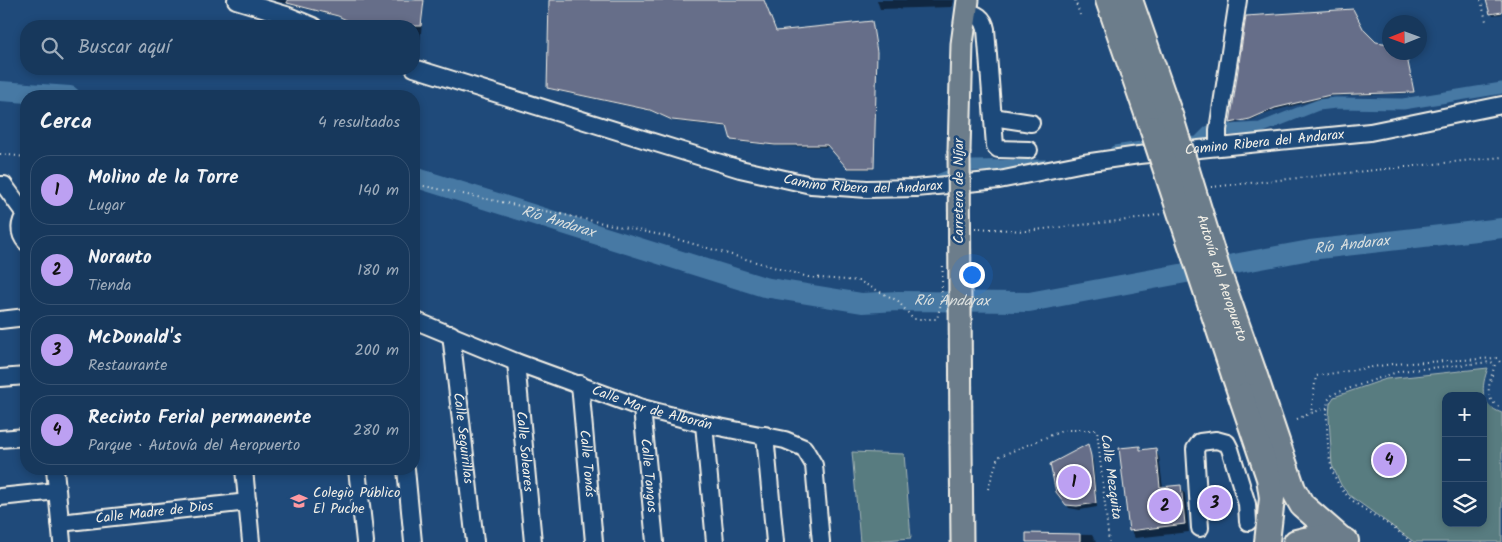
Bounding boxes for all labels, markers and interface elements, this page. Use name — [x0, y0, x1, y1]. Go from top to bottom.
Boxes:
north arrow — [1382, 15, 1427, 60]
search box — [20, 20, 420, 75]
text: Buscar aquí — [78, 33, 170, 63]
icon: search — [38, 34, 66, 62]
text: Cerca — [40, 106, 92, 139]
text: 4 resultados — [318, 110, 400, 135]
street label: Camino Ribera del Andarax — [1184, 124, 1346, 161]
street label: Carretera de Níjar — [948, 137, 970, 244]
text: Molino de la Torre — [88, 163, 238, 193]
street label: Camino Ribera del Andarax — [781, 168, 945, 200]
text: 1 — [55, 178, 59, 203]
text: 140 m — [358, 178, 399, 203]
text: Lugar — [88, 193, 125, 218]
water label: Río Andarax — [519, 200, 600, 246]
street label: Autovía del Aeropuerto — [1190, 212, 1253, 345]
water label: Río Andarax — [1313, 229, 1393, 261]
text: Norauto — [88, 243, 152, 273]
text: 2 — [52, 258, 62, 283]
text: 180 m — [357, 258, 399, 283]
your location — [959, 262, 985, 288]
text: Tienda — [88, 273, 132, 298]
water label: Río Andarax — [914, 289, 992, 314]
text: McDonald's — [88, 323, 182, 353]
text: 3 — [53, 338, 61, 363]
text: 200 m — [355, 338, 399, 363]
text: Restaurante — [88, 353, 167, 378]
street label: Calle Mar de Alborán — [589, 380, 714, 436]
street label: Calle Seguirillas — [447, 392, 479, 485]
map controls — [1442, 392, 1487, 527]
button: + — [1442, 392, 1487, 437]
text: Recinto Ferial permanente — [88, 403, 311, 433]
street label: Calle Soleares — [510, 410, 539, 493]
text: 4 — [53, 418, 61, 443]
text: 280 m — [353, 418, 399, 443]
street label: Calle Tonás — [573, 429, 601, 498]
text: Parque · Autovía del Aeropuerto — [88, 433, 300, 458]
street label: Calle Mezquita — [1094, 433, 1128, 521]
button: − — [1442, 437, 1487, 482]
street label: Calle Tangos — [634, 438, 663, 514]
pin: 4 — [1373, 441, 1405, 479]
pin: 1 — [1058, 463, 1090, 501]
place label: Colegio Público El Puche — [313, 482, 400, 520]
button: layers — [1442, 482, 1487, 527]
pin: 3 — [1199, 484, 1231, 522]
pin: 2 — [1149, 487, 1181, 525]
school or university icon: Colegio Público El Puche — [289, 491, 309, 511]
street label: Calle Madre de Dios — [94, 495, 215, 530]

